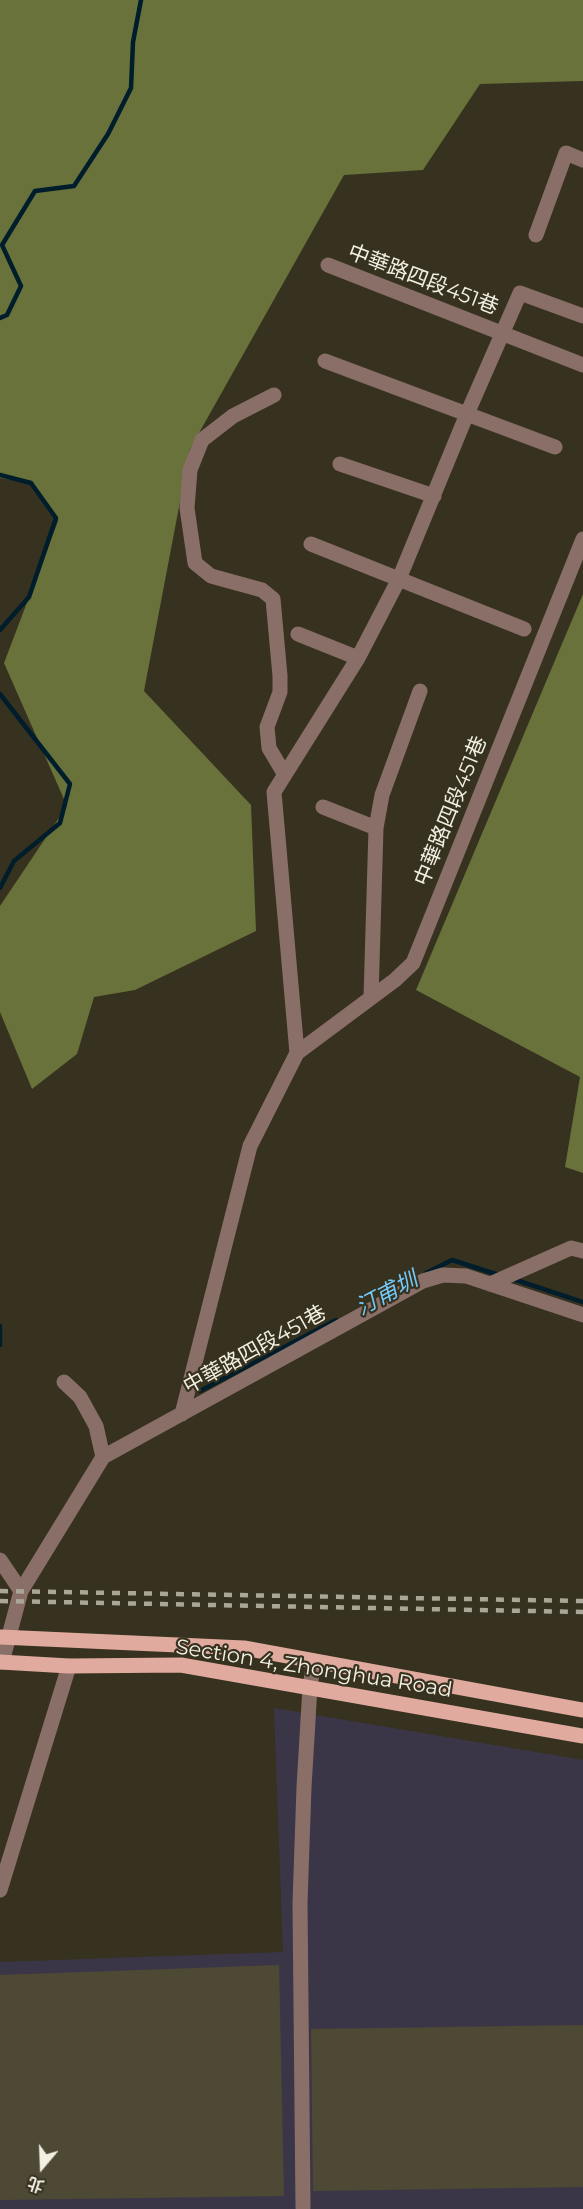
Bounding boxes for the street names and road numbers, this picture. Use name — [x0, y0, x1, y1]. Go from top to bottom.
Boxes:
street label: 中華路四段451巷 — [344, 240, 502, 320]
street label: 中華路四段451巷 — [409, 732, 493, 890]
street label: 中華路四段451巷 — [179, 1300, 331, 1400]
street label: Section 4, Zhonghua Road — [174, 1635, 454, 1703]

